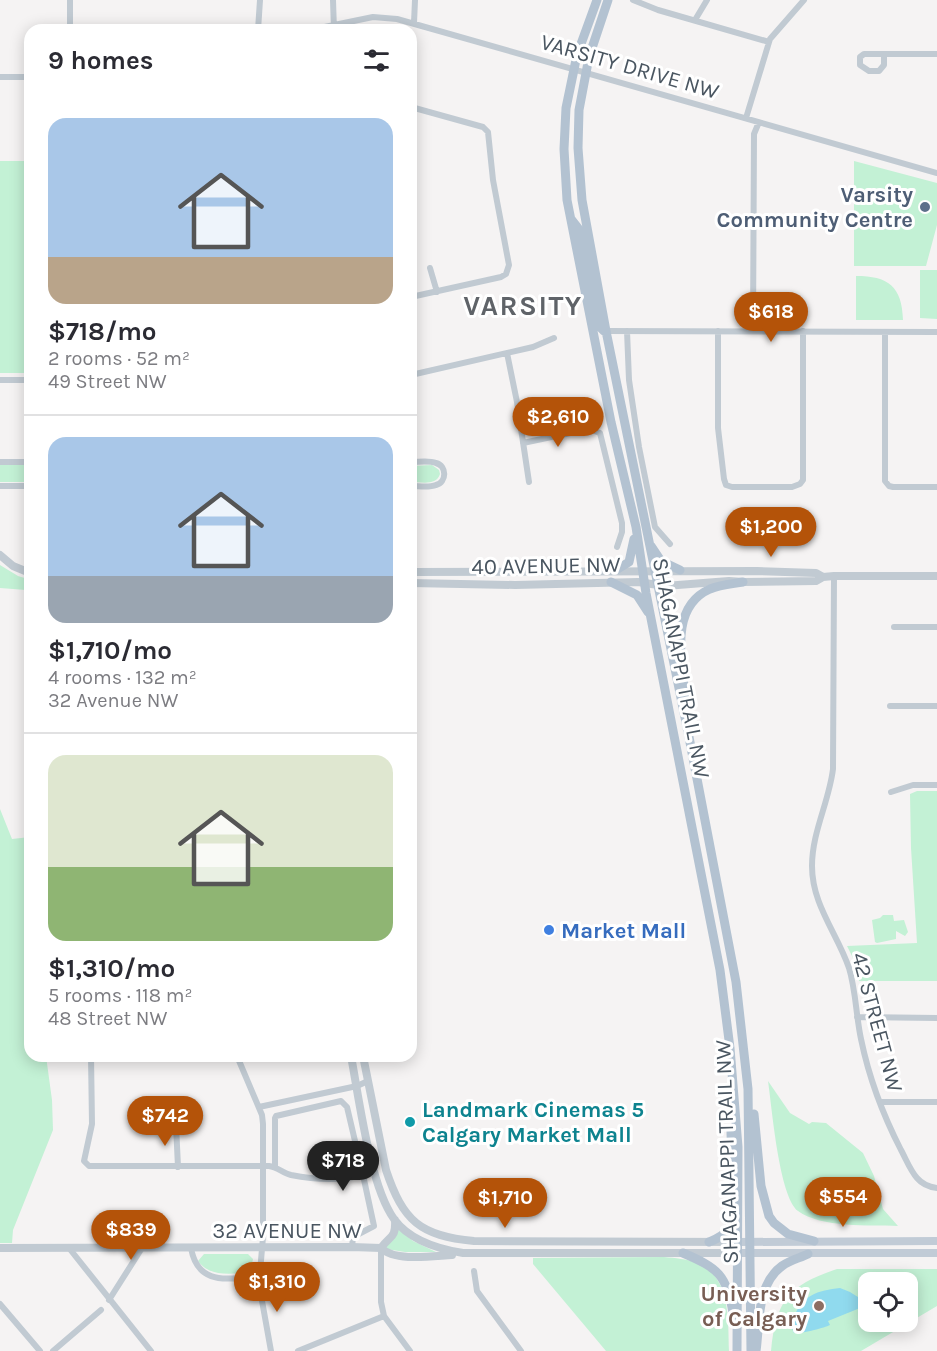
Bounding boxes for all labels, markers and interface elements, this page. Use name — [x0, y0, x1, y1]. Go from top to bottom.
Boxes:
street label: VARSITY DRIVE NW — [538, 29, 722, 105]
icon: filters — [360, 44, 393, 77]
text: 9 homes — [48, 45, 154, 76]
icon: home — [167, 157, 275, 265]
place label: Varsity Community Centre — [717, 182, 913, 233]
marker: Varsity Community Centre — [918, 200, 932, 214]
district label: VARSITY — [463, 289, 583, 322]
pin: $618 — [735, 292, 807, 343]
text: $618 — [748, 300, 794, 323]
text: $718/mo — [48, 316, 157, 347]
text: 2 rooms · 52 m² — [48, 347, 190, 370]
text: 49 Street NW — [48, 370, 167, 393]
pin: $2,610 — [509, 397, 607, 448]
text: $2,610 — [527, 405, 589, 428]
icon: home — [167, 476, 275, 584]
pin: $1,200 — [722, 507, 820, 558]
text: $1,200 — [739, 515, 803, 538]
street label: 40 AVENUE NW — [471, 552, 621, 580]
street label: SHAGANAPPI TRAIL NW — [647, 556, 715, 781]
text: $1,710/mo — [48, 635, 172, 666]
text: 4 rooms · 132 m² — [48, 666, 197, 689]
text: 32 Avenue NW — [48, 689, 178, 712]
icon: home — [167, 794, 275, 902]
place label: Market Mall — [561, 918, 686, 944]
marker: Market Mall — [542, 923, 556, 937]
street label: 42 STREET NW — [846, 949, 908, 1095]
text: $1,310/mo — [48, 953, 175, 984]
text: 5 rooms · 118 m² — [48, 984, 192, 1007]
text: 48 Street NW — [48, 1007, 167, 1030]
street label: SHAGANAPPI TRAIL NW — [710, 1039, 744, 1265]
pin: $742 — [129, 1096, 201, 1147]
place label: Landmark Cinemas 5 Calgary Market Mall — [422, 1097, 644, 1148]
text: $742 — [141, 1104, 189, 1127]
marker: Landmark Cinemas 5 Calgary Market Mall — [403, 1115, 417, 1129]
pin: $718 — [307, 1141, 379, 1192]
text: $718 — [321, 1149, 365, 1172]
pin: $554 — [807, 1177, 879, 1228]
pin: $1,710 — [456, 1178, 554, 1229]
text: $554 — [819, 1185, 867, 1208]
text: $1,710 — [477, 1186, 533, 1209]
pin: $839 — [95, 1210, 167, 1261]
text: $839 — [105, 1218, 157, 1241]
street label: 32 AVENUE NW — [212, 1218, 362, 1244]
pin: $1,310 — [228, 1262, 326, 1313]
text: $1,310 — [248, 1270, 306, 1293]
map controls — [858, 1272, 918, 1332]
button: locate — [858, 1272, 918, 1332]
place label: University of Calgary — [701, 1281, 807, 1332]
marker: University of Calgary — [812, 1299, 826, 1313]

